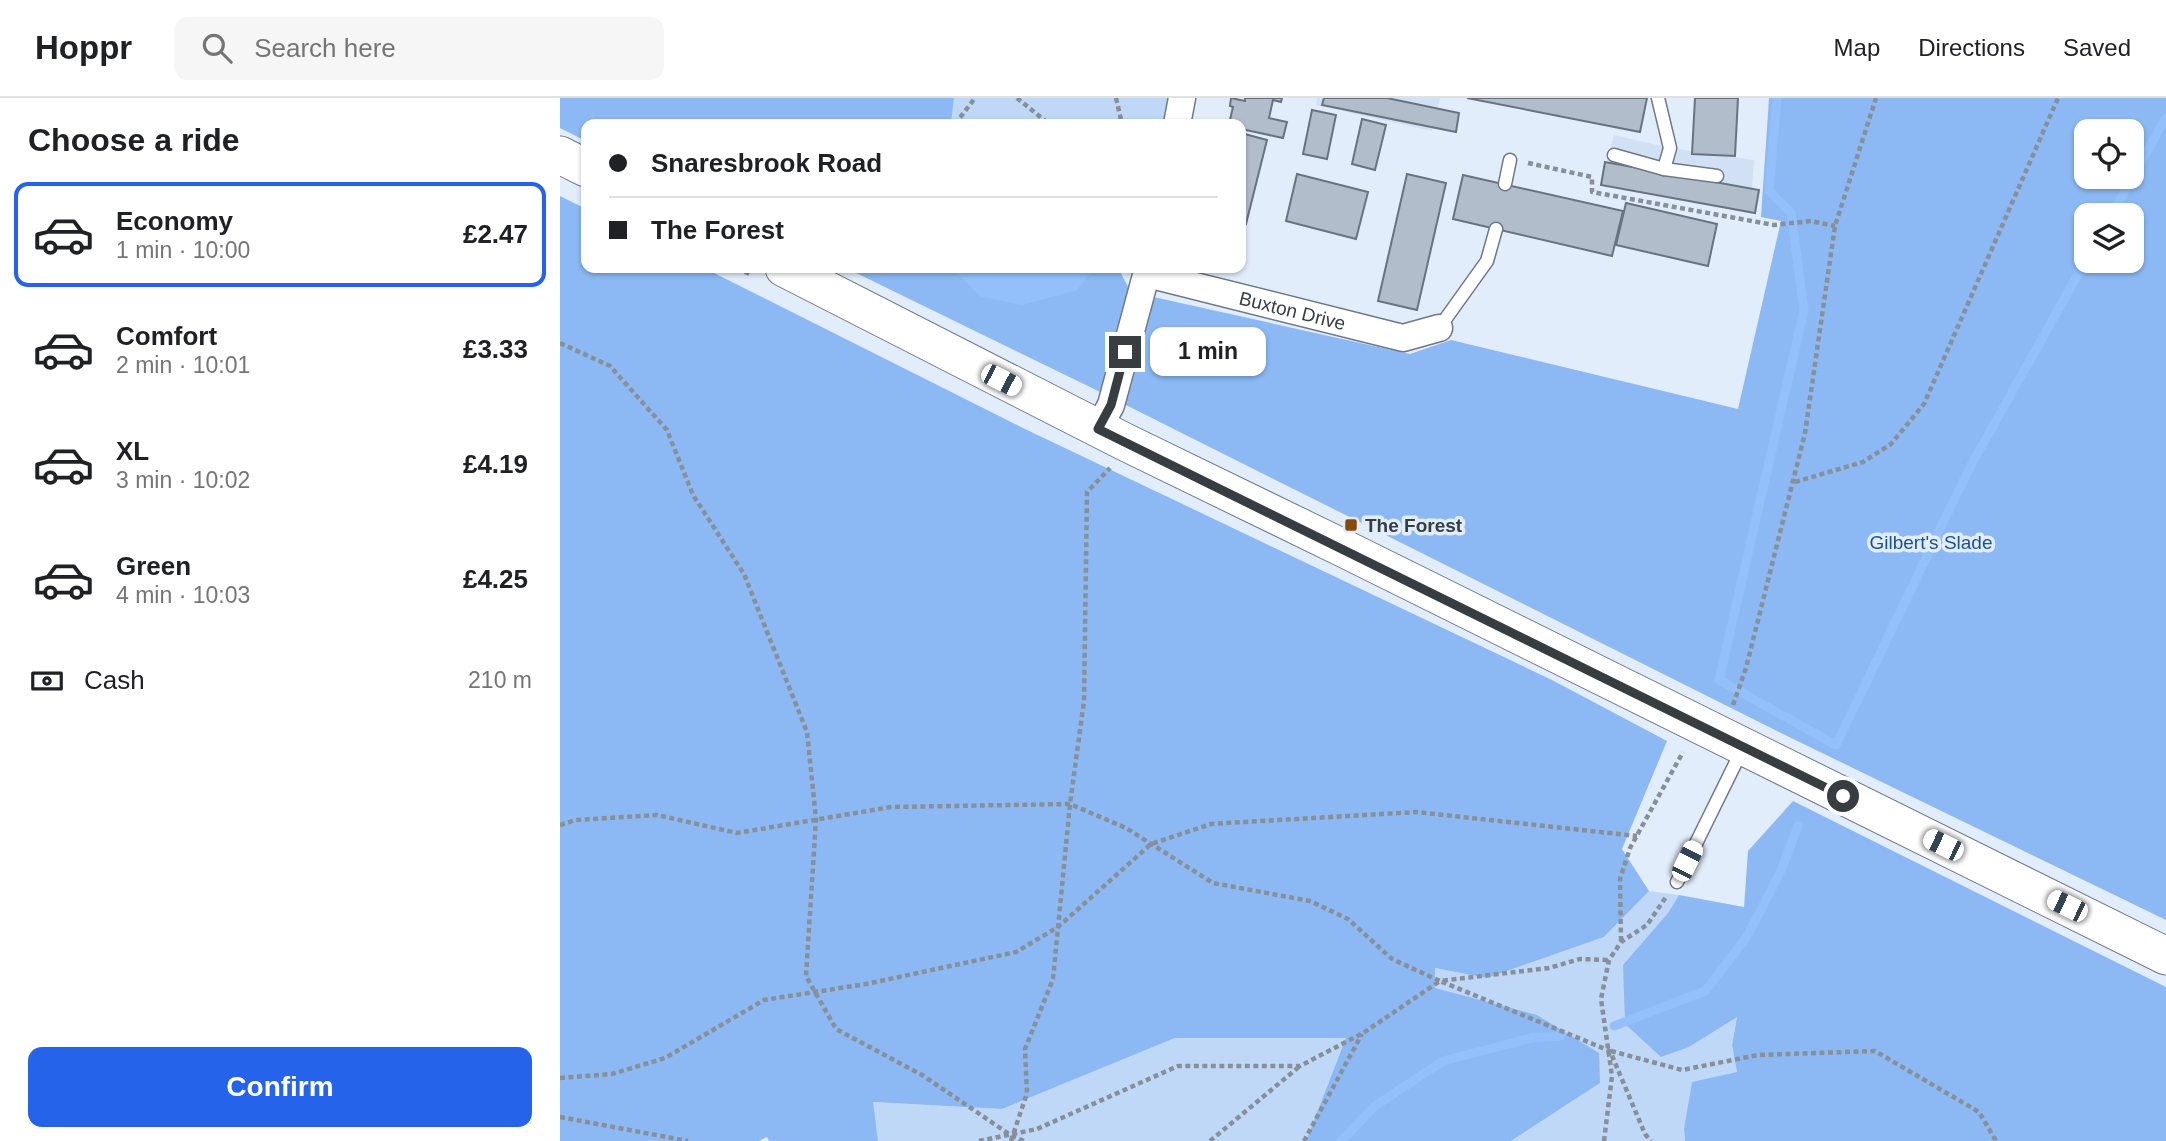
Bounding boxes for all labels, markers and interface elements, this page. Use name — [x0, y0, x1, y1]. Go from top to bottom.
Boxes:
search box — [174, 17, 664, 80]
text: Hoppr — [35, 29, 132, 66]
icon: search — [198, 29, 236, 67]
text: Search here — [254, 33, 396, 63]
text: Map — [1834, 34, 1880, 61]
text: Directions — [1918, 34, 2025, 61]
text: Saved — [2063, 34, 2131, 61]
map controls — [2074, 119, 2144, 273]
button: locate — [2074, 119, 2144, 189]
text: Choose a ride — [28, 122, 240, 158]
text: Snaresbrook Road — [651, 148, 882, 178]
icon: car — [32, 203, 95, 266]
button: layers — [2074, 203, 2144, 273]
text: Economy — [116, 206, 233, 236]
text: The Forest — [651, 215, 784, 245]
text: £2.47 — [463, 219, 528, 249]
text: 1 min · 10:00 — [116, 237, 250, 263]
street label: Buxton Drive — [1237, 287, 1348, 334]
icon: car — [32, 318, 95, 381]
text: Comfort — [116, 321, 217, 351]
callout: 1 min — [1150, 328, 1265, 376]
text: £3.33 — [463, 334, 528, 364]
route end — [1109, 336, 1141, 368]
text: 1 min — [1178, 338, 1238, 364]
text: 2 min · 10:01 — [116, 352, 250, 378]
car — [978, 361, 1025, 399]
icon: car — [32, 433, 95, 496]
text: XL — [116, 436, 149, 466]
text: £4.19 — [463, 449, 528, 479]
text: 3 min · 10:02 — [116, 467, 250, 493]
place label: The Forest — [1365, 515, 1463, 536]
marker: The Forest — [1343, 517, 1359, 533]
park label: Gilbert's Slade — [1870, 532, 1992, 553]
icon: car — [32, 548, 95, 611]
text: Green — [116, 551, 191, 581]
text: £4.25 — [463, 564, 528, 594]
text: 4 min · 10:03 — [116, 582, 250, 608]
icon: cash — [28, 662, 66, 700]
text: Cash — [84, 665, 145, 695]
text: 210 m — [468, 667, 532, 693]
route start — [1827, 780, 1859, 812]
car — [1920, 826, 1967, 864]
car — [1669, 838, 1706, 884]
car — [2044, 887, 2091, 925]
button: Confirm — [28, 1047, 532, 1127]

